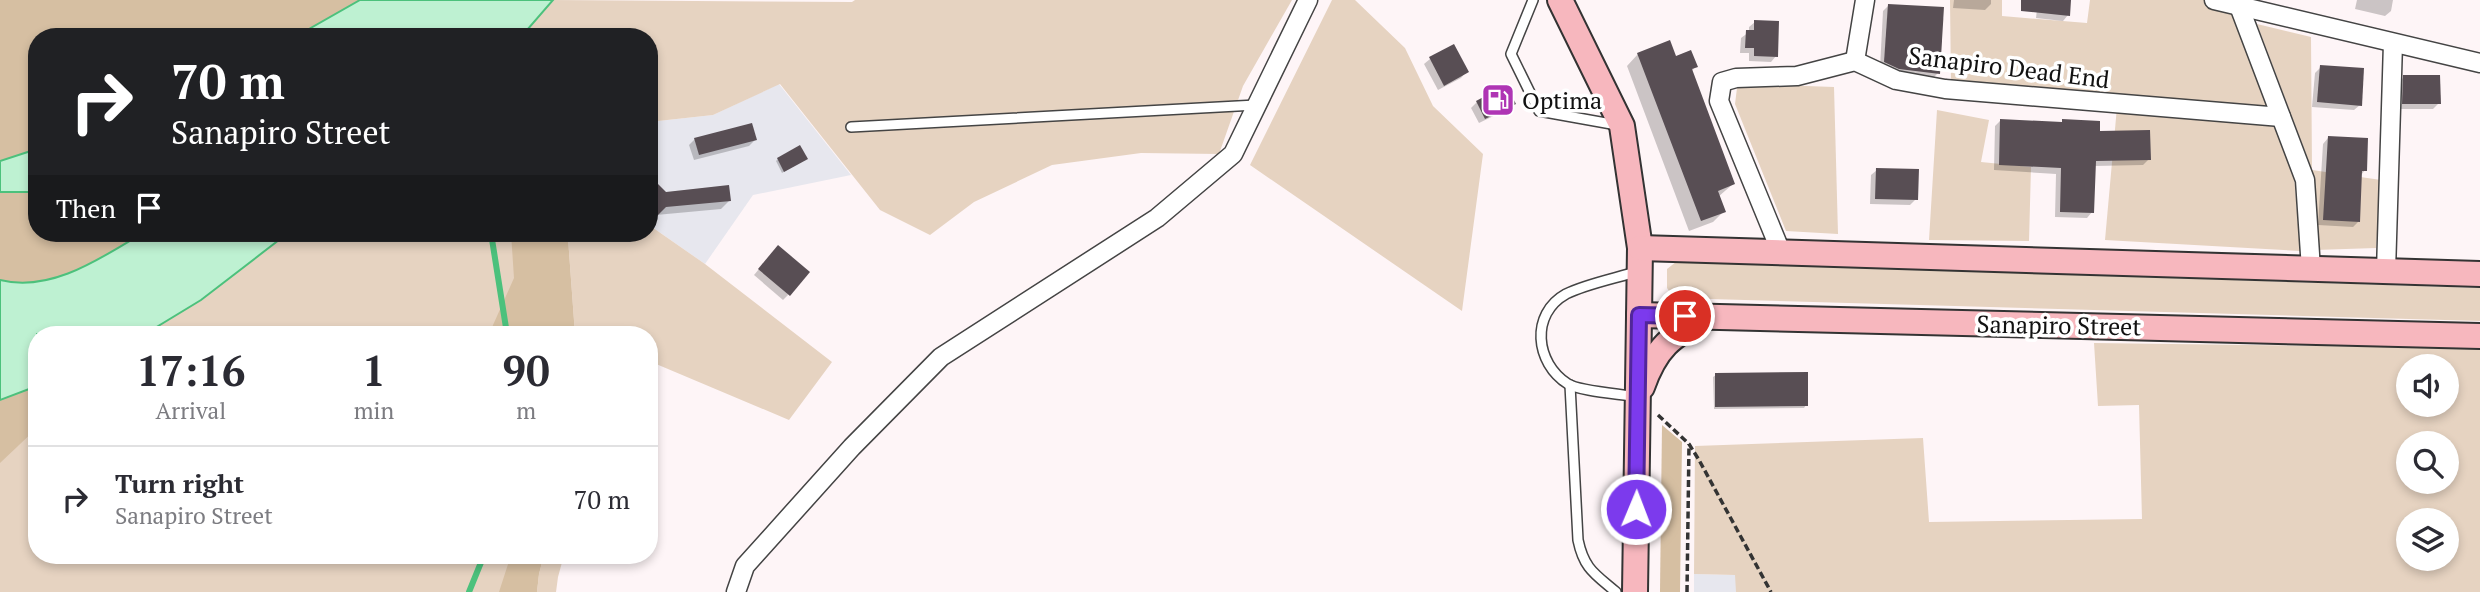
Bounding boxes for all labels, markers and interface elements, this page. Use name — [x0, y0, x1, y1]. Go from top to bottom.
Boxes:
street label: Sanapiro Dead End — [1907, 39, 2111, 95]
text: 70 m — [171, 48, 285, 113]
icon: right — [56, 56, 147, 147]
fuel station icon: Optima — [1479, 81, 1517, 119]
place label: Optima — [1522, 84, 1602, 116]
text: Sanapiro Street — [171, 111, 390, 153]
icon: arrive — [130, 189, 168, 227]
text: Then — [56, 191, 116, 225]
pin — [1655, 286, 1715, 346]
icon: arrive — [1666, 297, 1704, 335]
street label: Sanapiro Street — [1976, 308, 2142, 342]
text: 17:16 — [136, 342, 246, 398]
text: 1 — [362, 342, 386, 398]
text: 90 — [502, 342, 550, 398]
map controls — [2396, 354, 2459, 571]
button: sound — [2396, 354, 2459, 417]
text: Arrival — [156, 395, 226, 426]
text: min — [354, 395, 394, 426]
text: m — [516, 395, 536, 426]
button: search — [2396, 431, 2459, 494]
text: Turn right — [115, 466, 244, 500]
position arrow — [1599, 472, 1673, 546]
icon: right — [56, 480, 94, 518]
text: 70 m — [574, 482, 630, 516]
text: Sanapiro Street — [115, 500, 273, 531]
button: layers — [2396, 508, 2459, 571]

